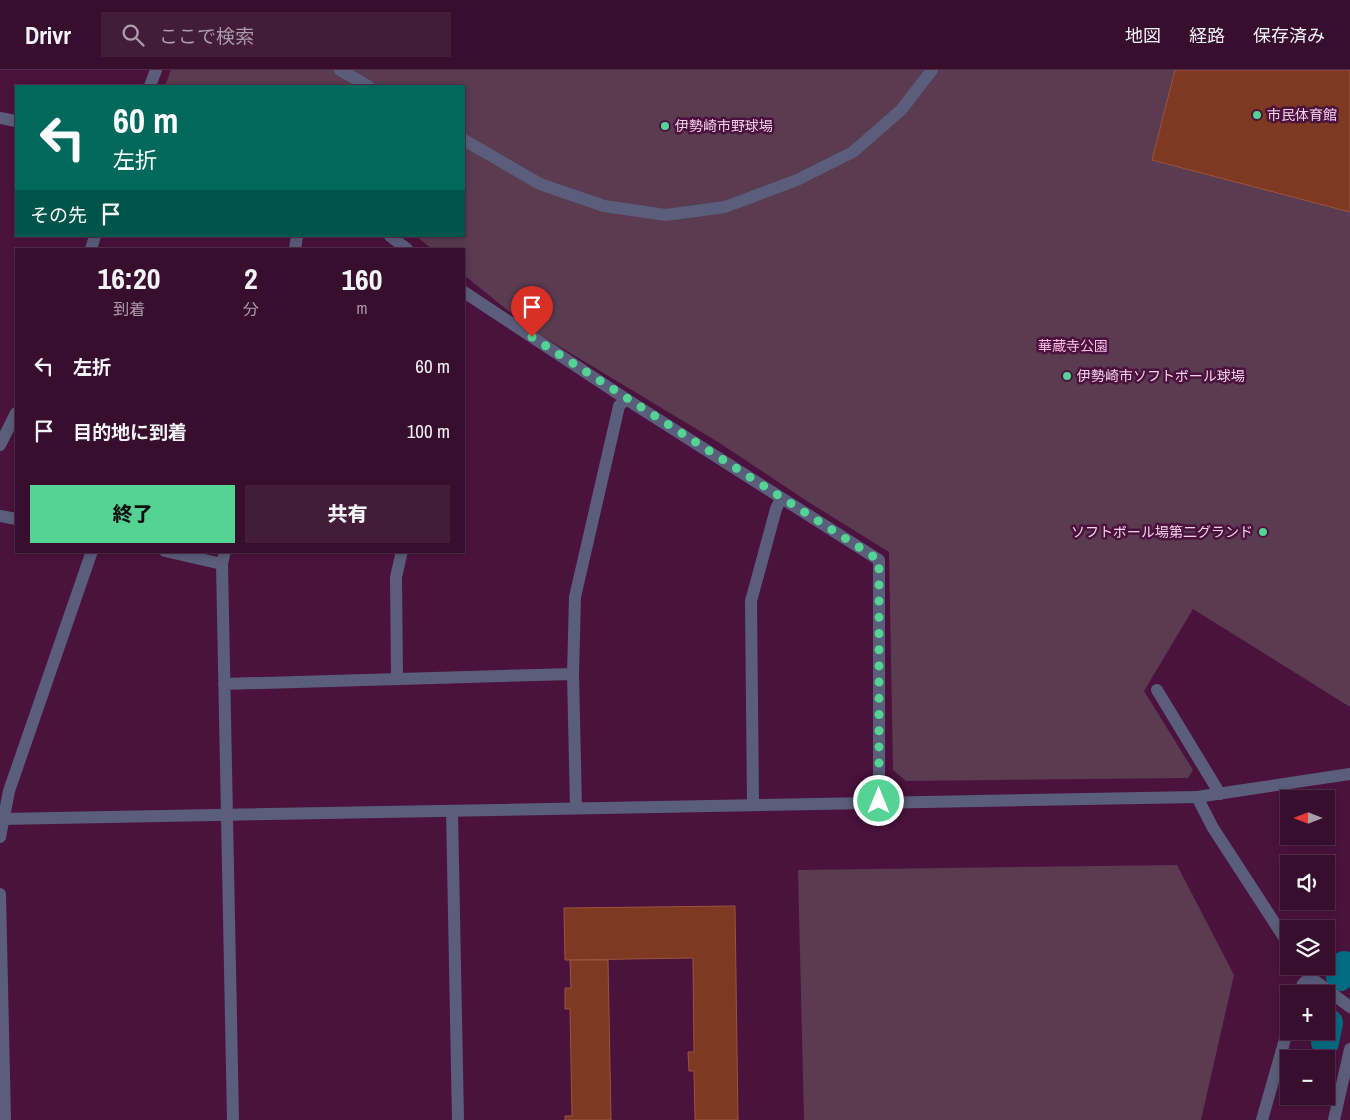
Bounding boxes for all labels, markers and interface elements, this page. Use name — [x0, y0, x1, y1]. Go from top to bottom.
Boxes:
search box — [101, 12, 451, 57]
text: Drivr — [25, 19, 71, 51]
icon: search — [119, 21, 147, 49]
text: ここで検索 — [159, 23, 254, 49]
text: 地図 — [1125, 23, 1161, 48]
text: 経路 — [1189, 23, 1225, 48]
text: 保存済み — [1253, 23, 1325, 48]
text: 60 m — [113, 97, 178, 144]
icon: left — [30, 105, 95, 170]
place label: 市民体育館 — [1267, 106, 1337, 124]
marker: 市民体育館 — [1251, 109, 1263, 121]
place label: 伊勢崎市野球場 — [675, 117, 773, 135]
marker: 伊勢崎市野球場 — [659, 120, 671, 132]
text: 左折 — [113, 145, 157, 175]
icon: arrive — [97, 200, 125, 228]
text: その先 — [30, 202, 87, 228]
text: 16:20 — [98, 258, 160, 298]
text: 2 — [244, 258, 258, 298]
text: 160 — [341, 259, 382, 299]
pin — [511, 286, 553, 337]
icon: arrive — [518, 293, 546, 321]
text: m — [356, 297, 367, 319]
text: 到着 — [113, 298, 145, 320]
text: 分 — [243, 298, 259, 320]
park label: 華蔵寺公園 — [1038, 337, 1108, 355]
icon: left — [30, 352, 58, 380]
text: 60 m — [415, 353, 450, 379]
text: 左折 — [73, 354, 111, 380]
place label: 伊勢崎市ソフトボール球場 — [1077, 367, 1245, 385]
marker: 伊勢崎市ソフトボール球場 — [1061, 370, 1073, 382]
icon: arrive — [30, 417, 58, 445]
text: 100 m — [407, 418, 450, 444]
text: 目的地に到着 — [73, 419, 187, 445]
button: 終了 — [30, 485, 235, 543]
button: 共有 — [245, 485, 450, 543]
place label: ソフトボール場第二グランド — [1071, 523, 1253, 541]
marker: ソフトボール場第二グランド — [1257, 526, 1269, 538]
position arrow — [852, 774, 904, 826]
north arrow — [1280, 790, 1335, 845]
map controls — [1280, 790, 1335, 1105]
button: sound — [1280, 855, 1335, 910]
button: layers — [1280, 920, 1335, 975]
button: + — [1280, 985, 1335, 1040]
button: − — [1280, 1050, 1335, 1105]

